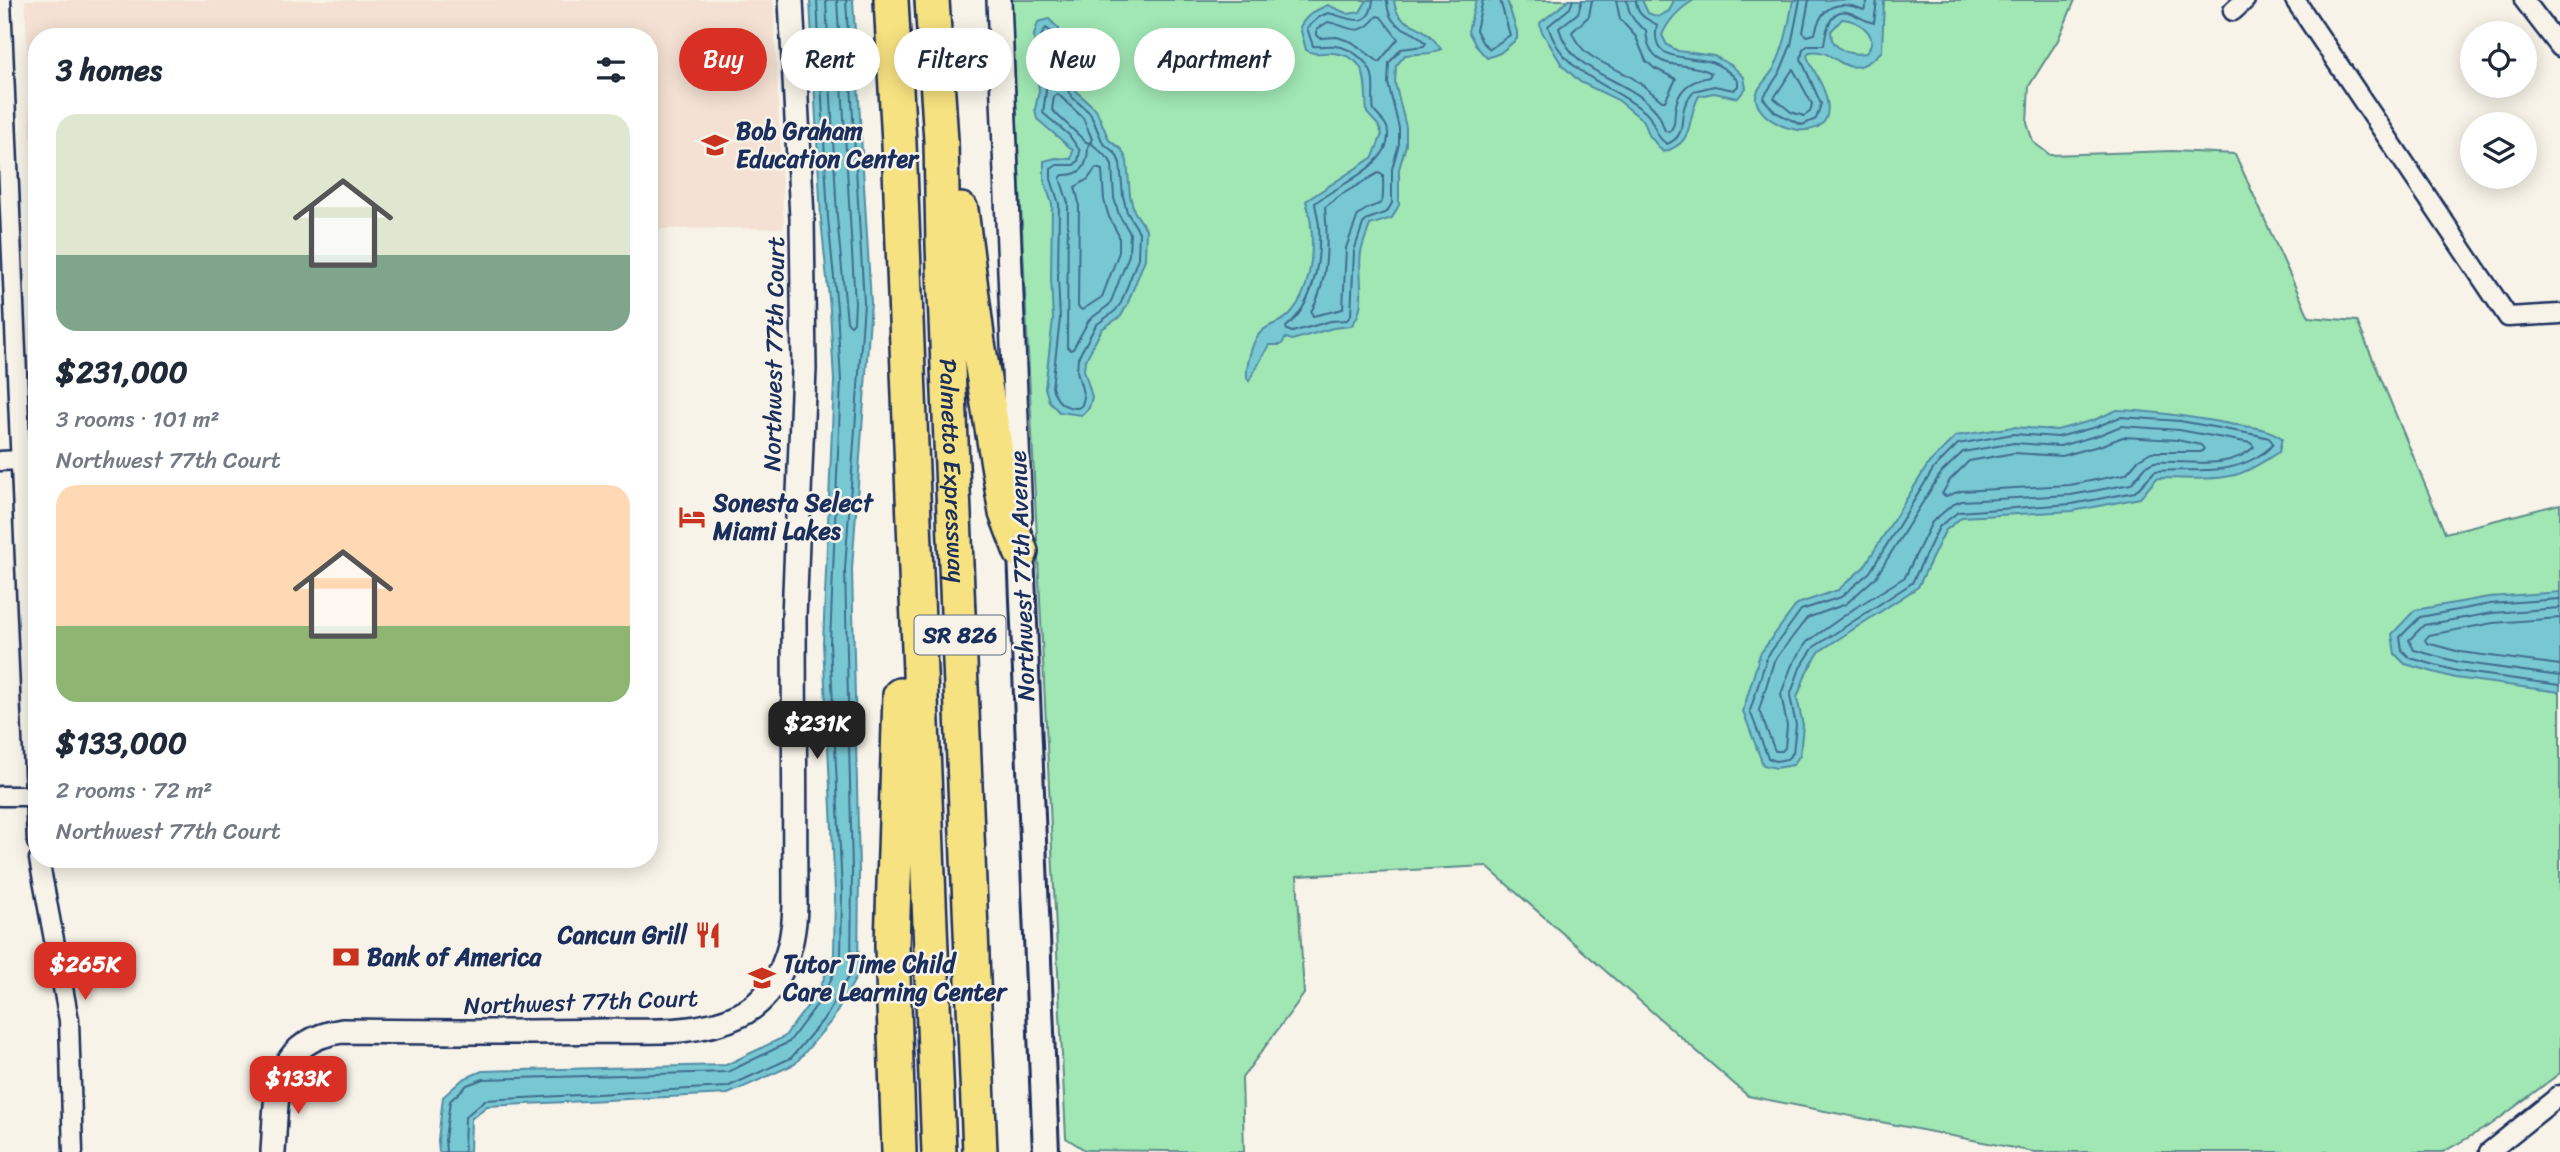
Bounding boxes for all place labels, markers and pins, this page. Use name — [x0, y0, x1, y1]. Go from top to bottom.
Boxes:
place label: Bob Graham Education Center — [736, 110, 920, 180]
school or university icon: Bob Graham Education Center — [700, 130, 730, 160]
place label: Sonesta Select Miami Lakes — [712, 482, 874, 552]
hotel icon: Sonesta Select Miami Lakes — [677, 502, 707, 532]
pin: $231K — [768, 702, 866, 761]
place label: Cancun Grill — [557, 914, 688, 956]
restaurant icon: Cancun Grill — [693, 920, 723, 950]
place label: Bank of America — [367, 936, 542, 978]
pin: $265K — [36, 942, 134, 1002]
bank icon: Bank of America — [331, 942, 361, 972]
place label: Tutor Time Child Care Learning Center — [782, 943, 1008, 1013]
school or university icon: Tutor Time Child Care Learning Center — [747, 963, 777, 993]
pin: $133K — [249, 1056, 347, 1116]

